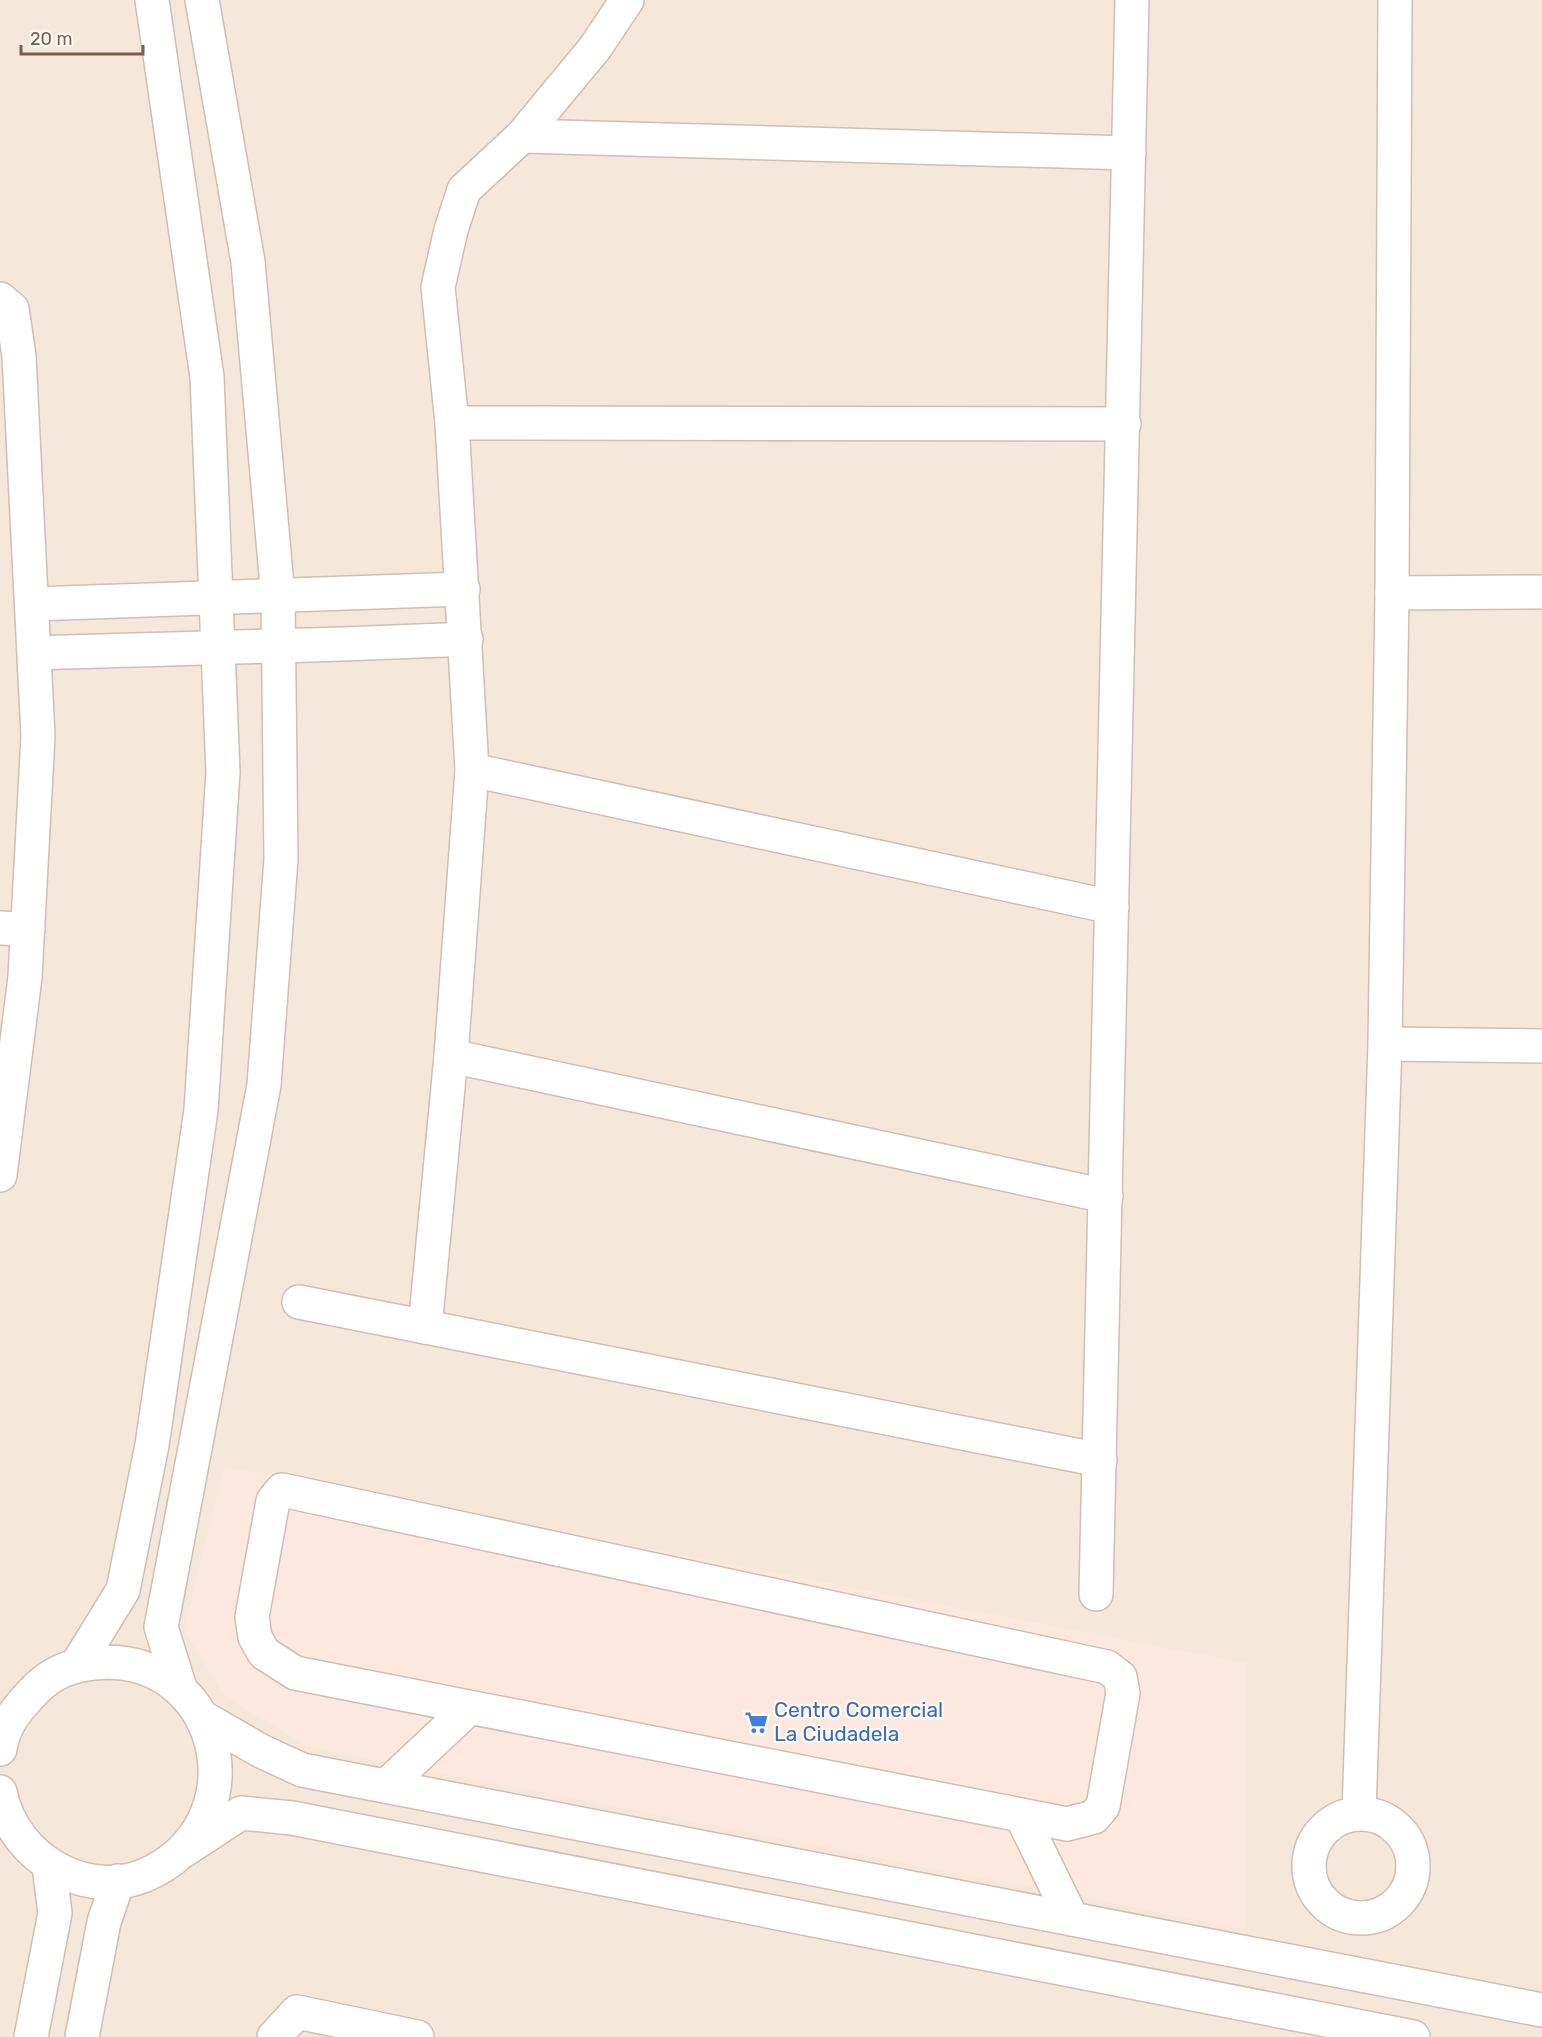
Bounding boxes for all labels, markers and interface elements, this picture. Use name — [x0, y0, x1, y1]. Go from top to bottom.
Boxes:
scale bar — [21, 18, 142, 56]
text: 20 m — [30, 28, 72, 50]
place label: Centro Comercial La Ciudadela — [774, 1697, 943, 1746]
supermarket icon: Centro Comercial La Ciudadela — [743, 1709, 769, 1735]

